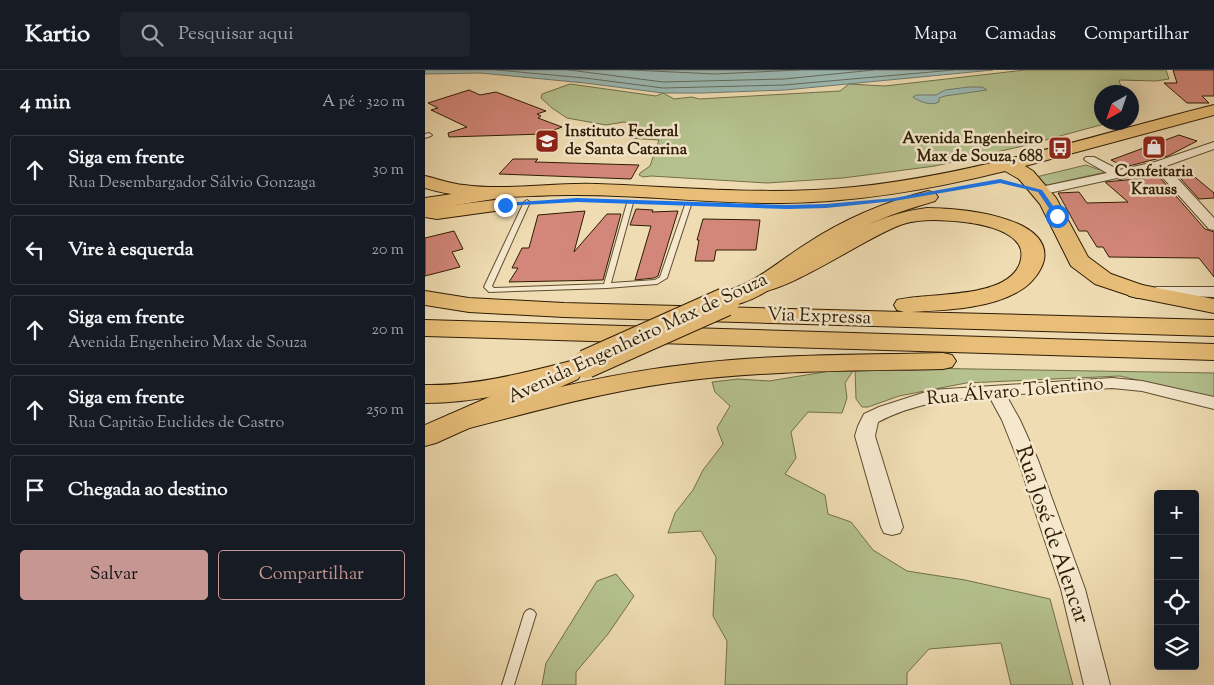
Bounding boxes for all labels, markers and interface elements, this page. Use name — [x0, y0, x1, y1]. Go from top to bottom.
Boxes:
search box — [120, 12, 470, 57]
text: Kartio — [25, 18, 90, 52]
icon: search — [138, 21, 166, 49]
text: Pesquisar aqui — [178, 21, 294, 48]
text: Mapa — [914, 22, 957, 48]
text: Camadas — [985, 22, 1056, 48]
text: Compartilhar — [1084, 22, 1189, 48]
north arrow — [1094, 85, 1139, 130]
text: 4 min — [20, 88, 71, 118]
text: A pé · 320 m — [322, 91, 405, 114]
place label: Instituto Federal de Santa Catarina — [565, 121, 688, 162]
school or university icon: Instituto Federal de Santa Catarina — [534, 128, 560, 154]
place label: Avenida Engenheiro Max de Souza, 688 — [902, 128, 1043, 169]
shop icon: Confeitaria Krauss — [1141, 134, 1167, 160]
bus stop icon: Avenida Engenheiro Max de Souza, 688 — [1047, 135, 1073, 161]
text: Siga em frente — [68, 145, 184, 172]
icon: ahead — [21, 156, 49, 184]
text: 30 m — [373, 159, 404, 182]
place label: Confeitaria Krauss — [1115, 161, 1194, 202]
text: Rua Desembargador Sálvio Gonzaga — [68, 172, 316, 195]
route end — [494, 194, 517, 217]
route start — [1046, 205, 1069, 228]
icon: left — [21, 236, 49, 264]
text: Vire à esquerda — [68, 237, 194, 264]
text: 20 m — [371, 239, 404, 262]
street label: Avenida Engenheiro Max de Souza — [504, 267, 773, 411]
street label: Via Expressa — [766, 302, 872, 332]
text: Siga em frente — [68, 305, 184, 332]
icon: ahead — [21, 316, 49, 344]
text: 20 m — [371, 319, 404, 342]
text: Avenida Engenheiro Max de Souza — [68, 332, 307, 355]
street label: Rua Álvaro Tolentino — [925, 371, 1105, 413]
text: Siga em frente — [68, 385, 184, 412]
icon: ahead — [21, 396, 49, 424]
text: 250 m — [366, 399, 404, 422]
text: Rua Capitão Euclides de Castro — [68, 412, 284, 435]
street label: Rua José de Alencar — [1005, 442, 1097, 628]
icon: arrive — [21, 476, 49, 504]
text: Chegada ao destino — [68, 477, 228, 504]
map controls — [1154, 490, 1199, 670]
button: + — [1154, 490, 1199, 535]
button: − — [1154, 535, 1199, 580]
button: Salvar — [20, 550, 208, 600]
button: Compartilhar — [218, 550, 405, 600]
button: locate — [1154, 580, 1199, 625]
button: layers — [1154, 625, 1199, 670]

